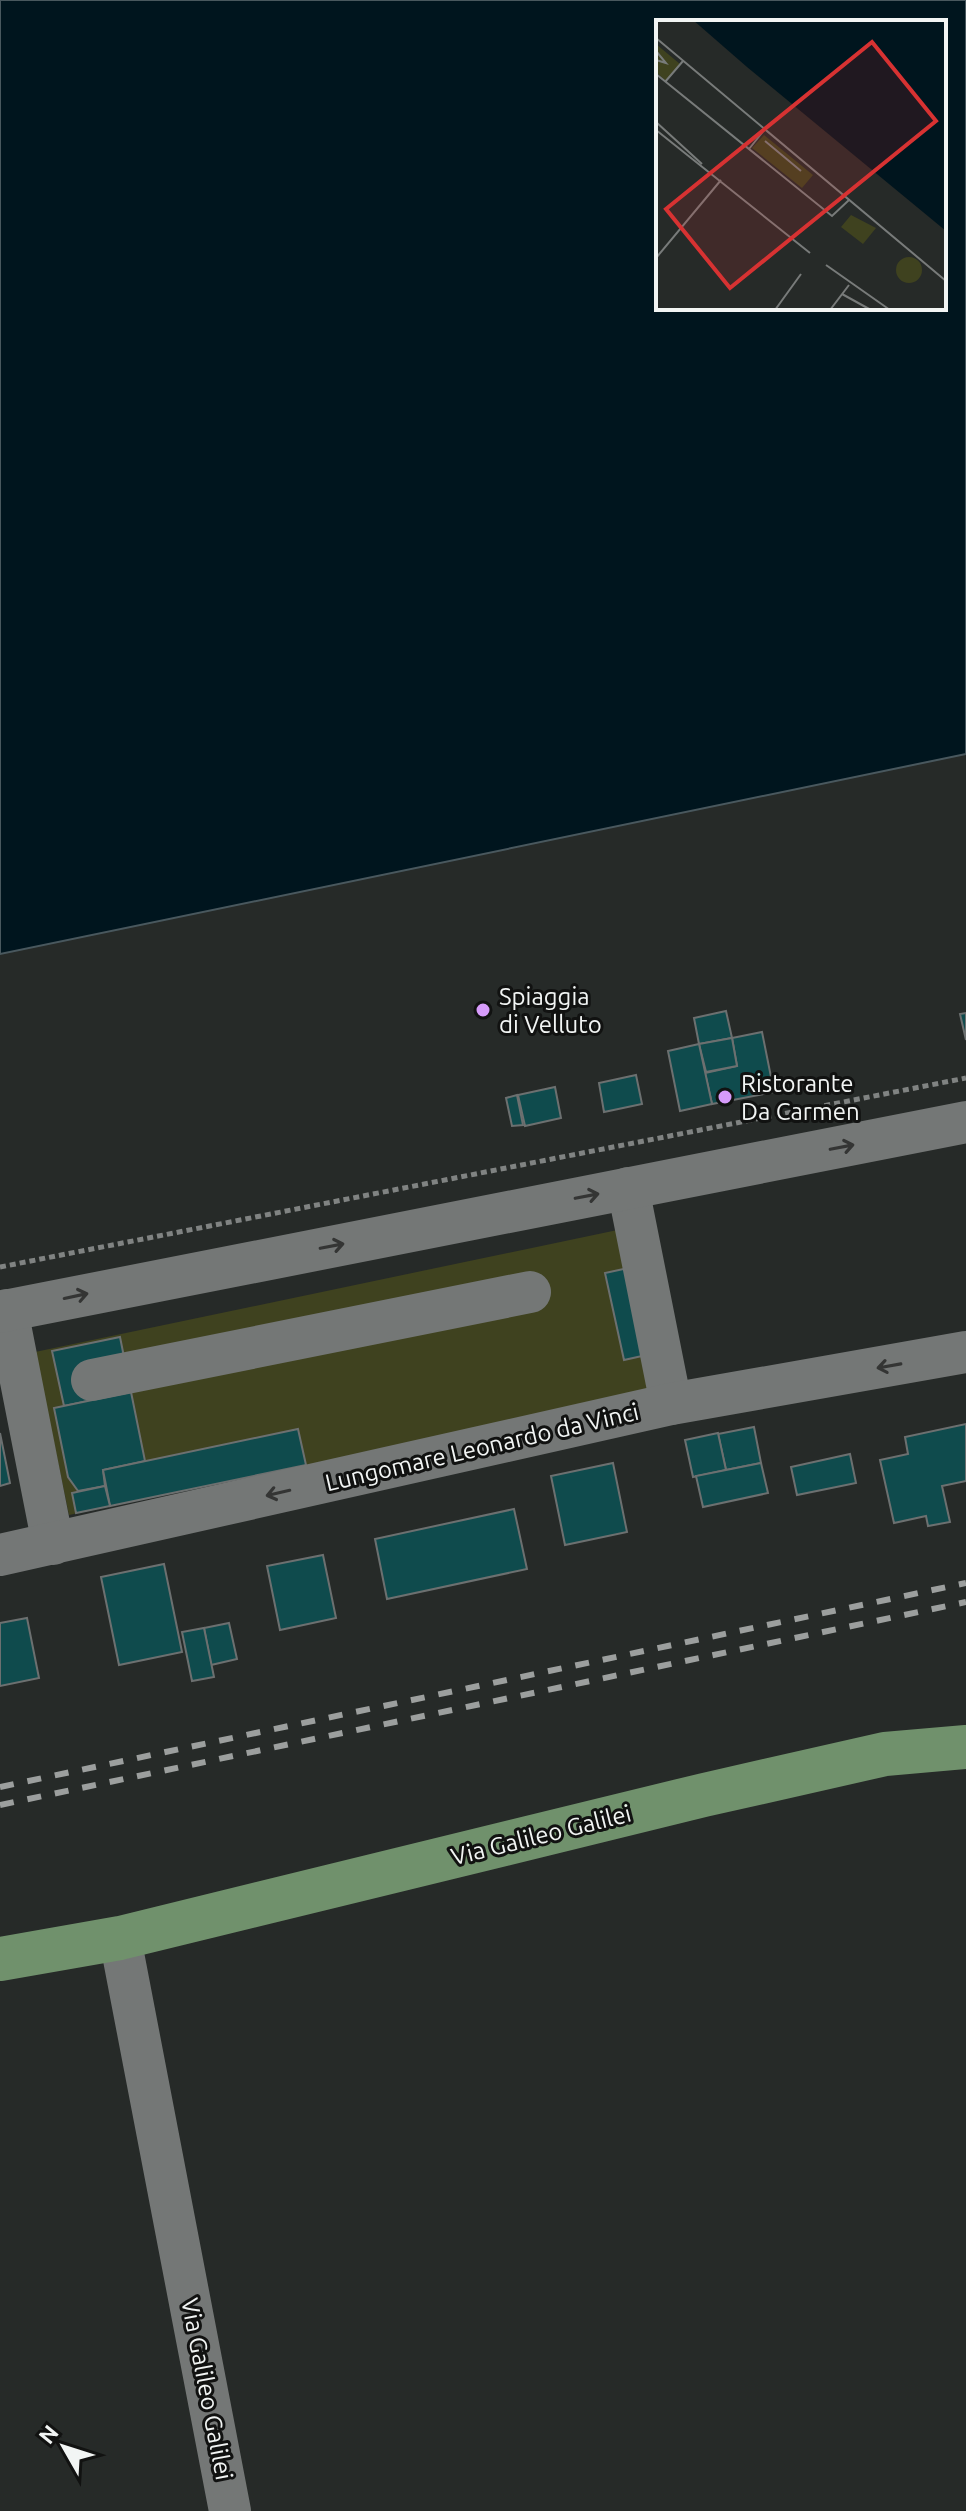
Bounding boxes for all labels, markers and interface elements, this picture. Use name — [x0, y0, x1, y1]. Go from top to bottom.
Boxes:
inset map — [656, 20, 946, 310]
place label: Spiaggia di Velluto — [499, 983, 602, 1038]
marker: Spiaggia di Velluto — [474, 1001, 492, 1019]
place label: Ristorante Da Carmen — [741, 1070, 860, 1125]
marker: Ristorante Da Carmen — [716, 1088, 734, 1106]
one-way arrow — [829, 1138, 854, 1153]
one-way arrow — [573, 1188, 599, 1203]
one-way arrow — [318, 1238, 344, 1253]
one-way arrow — [63, 1288, 89, 1303]
one-way arrow — [877, 1359, 902, 1374]
street label: Lungomare Leonardo da Vinci — [323, 1398, 641, 1496]
one-way arrow — [266, 1486, 292, 1501]
street label: Via Galileo Galilei — [448, 1800, 634, 1870]
street label: Via Galileo Galilei — [176, 2296, 238, 2482]
north arrow — [24, 2407, 104, 2487]
text: N — [33, 2420, 63, 2448]

